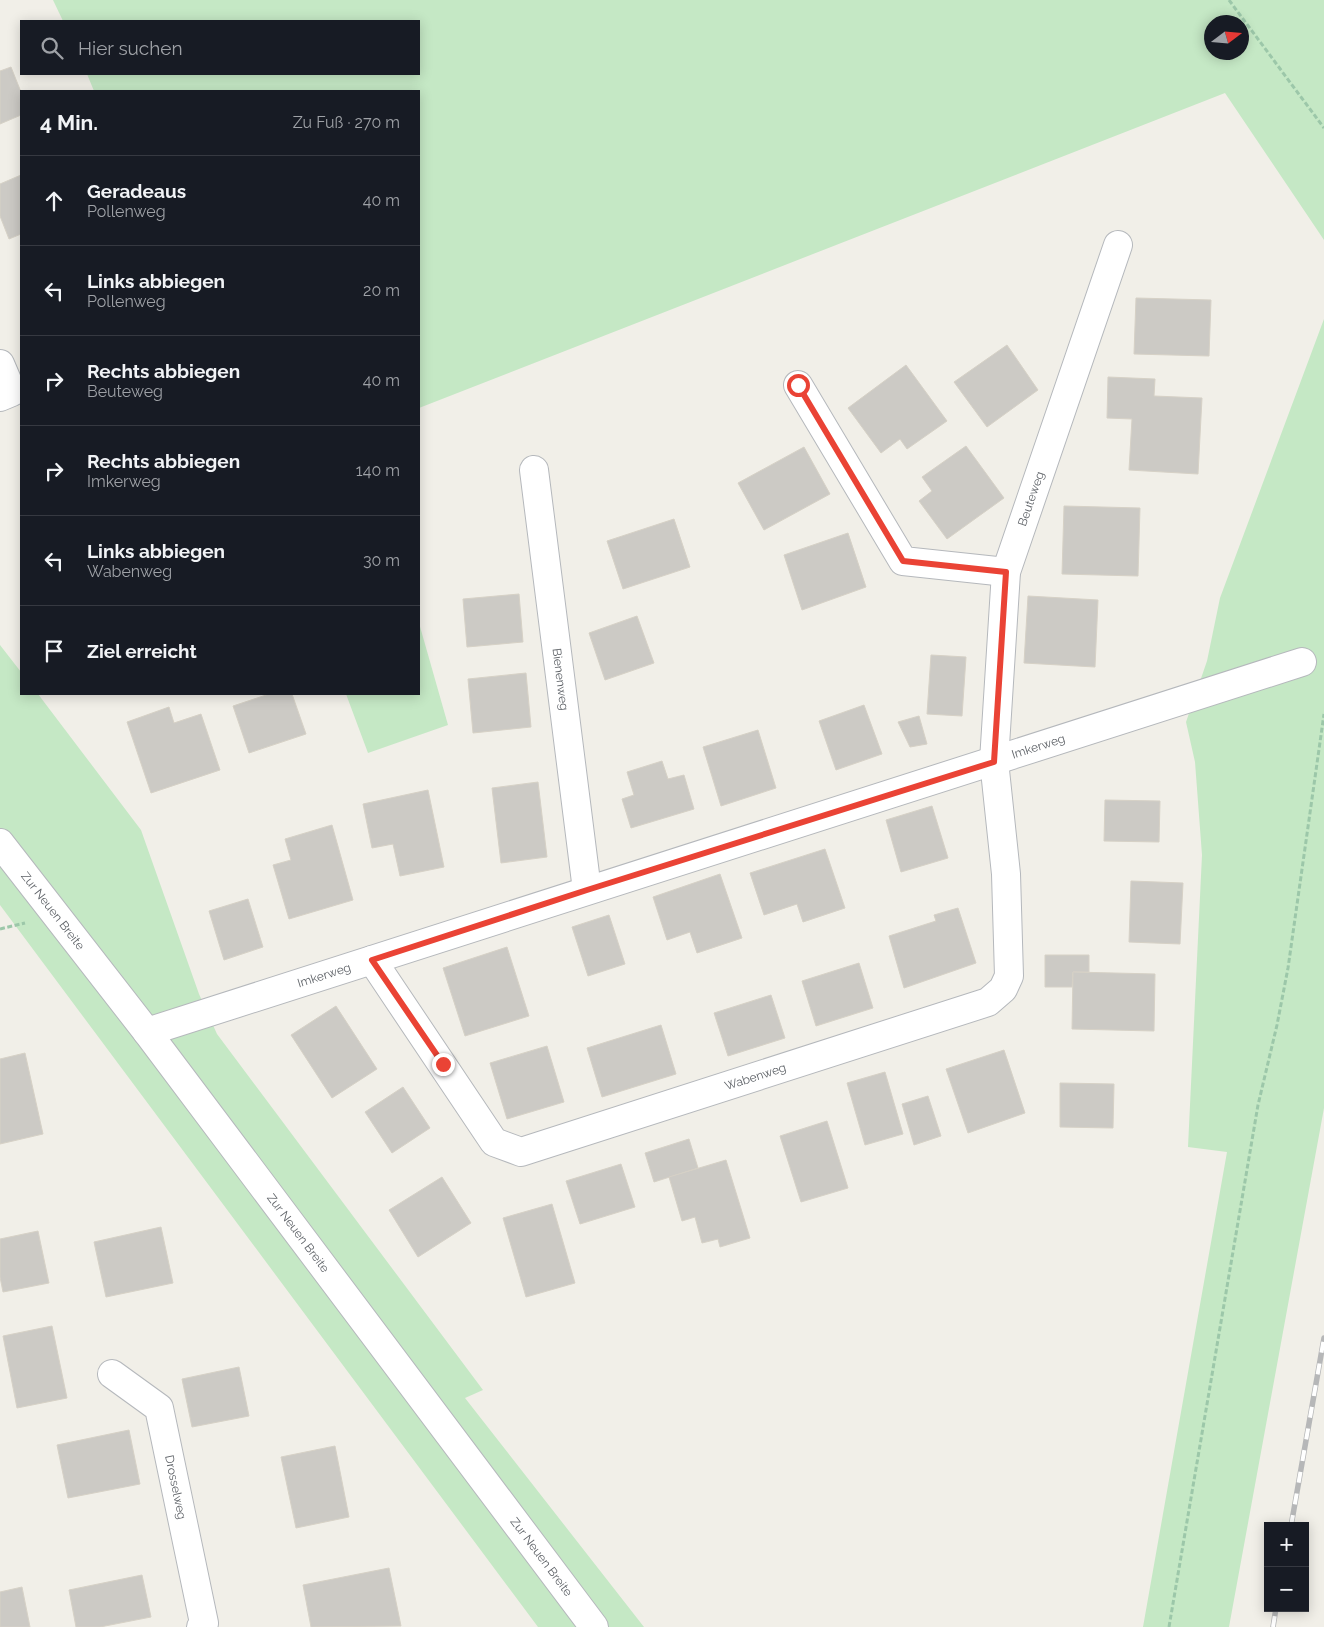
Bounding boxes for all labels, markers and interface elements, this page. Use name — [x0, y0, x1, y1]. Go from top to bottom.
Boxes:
north arrow — [1204, 15, 1249, 60]
search box — [20, 20, 420, 75]
icon: search — [38, 34, 66, 62]
text: Hier suchen — [78, 37, 183, 59]
text: 4 Min. — [40, 110, 98, 135]
text: Zu Fuß · 270 m — [293, 113, 400, 132]
text: Geradeaus — [87, 180, 186, 202]
icon: ahead — [40, 187, 68, 215]
text: 40 m — [363, 191, 400, 210]
text: Pollenweg — [87, 202, 166, 221]
text: Links abbiegen — [87, 270, 225, 292]
icon: left — [40, 277, 68, 305]
text: 20 m — [363, 281, 400, 300]
text: Pollenweg — [87, 292, 166, 311]
text: Rechts abbiegen — [87, 360, 240, 382]
icon: right — [40, 367, 68, 395]
text: 40 m — [363, 371, 400, 390]
route start — [787, 374, 810, 397]
text: Beuteweg — [87, 382, 163, 401]
text: Rechts abbiegen — [87, 450, 240, 472]
icon: right — [40, 457, 68, 485]
text: 140 m — [356, 461, 400, 480]
street label: Beuteweg — [1015, 470, 1047, 528]
text: Imkerweg — [87, 472, 161, 491]
text: Links abbiegen — [87, 540, 225, 562]
icon: left — [40, 547, 68, 575]
text: 30 m — [363, 551, 400, 570]
text: Wabenweg — [87, 562, 172, 581]
icon: arrive — [40, 637, 68, 665]
text: Ziel erreicht — [87, 640, 197, 662]
street label: Bienenweg — [550, 647, 571, 711]
street label: Imkerweg — [1010, 731, 1067, 762]
street label: Zur Neuen Breite — [18, 869, 87, 953]
street label: Imkerweg — [296, 960, 353, 990]
route end — [432, 1053, 455, 1076]
street label: Wabenweg — [723, 1060, 788, 1093]
street label: Zur Neuen Breite — [264, 1191, 332, 1275]
street label: Drosselweg — [162, 1454, 189, 1521]
street label: Zur Neuen Breite — [507, 1515, 575, 1599]
map controls — [1264, 1522, 1309, 1612]
button: + — [1264, 1522, 1309, 1567]
button: − — [1264, 1567, 1309, 1612]

